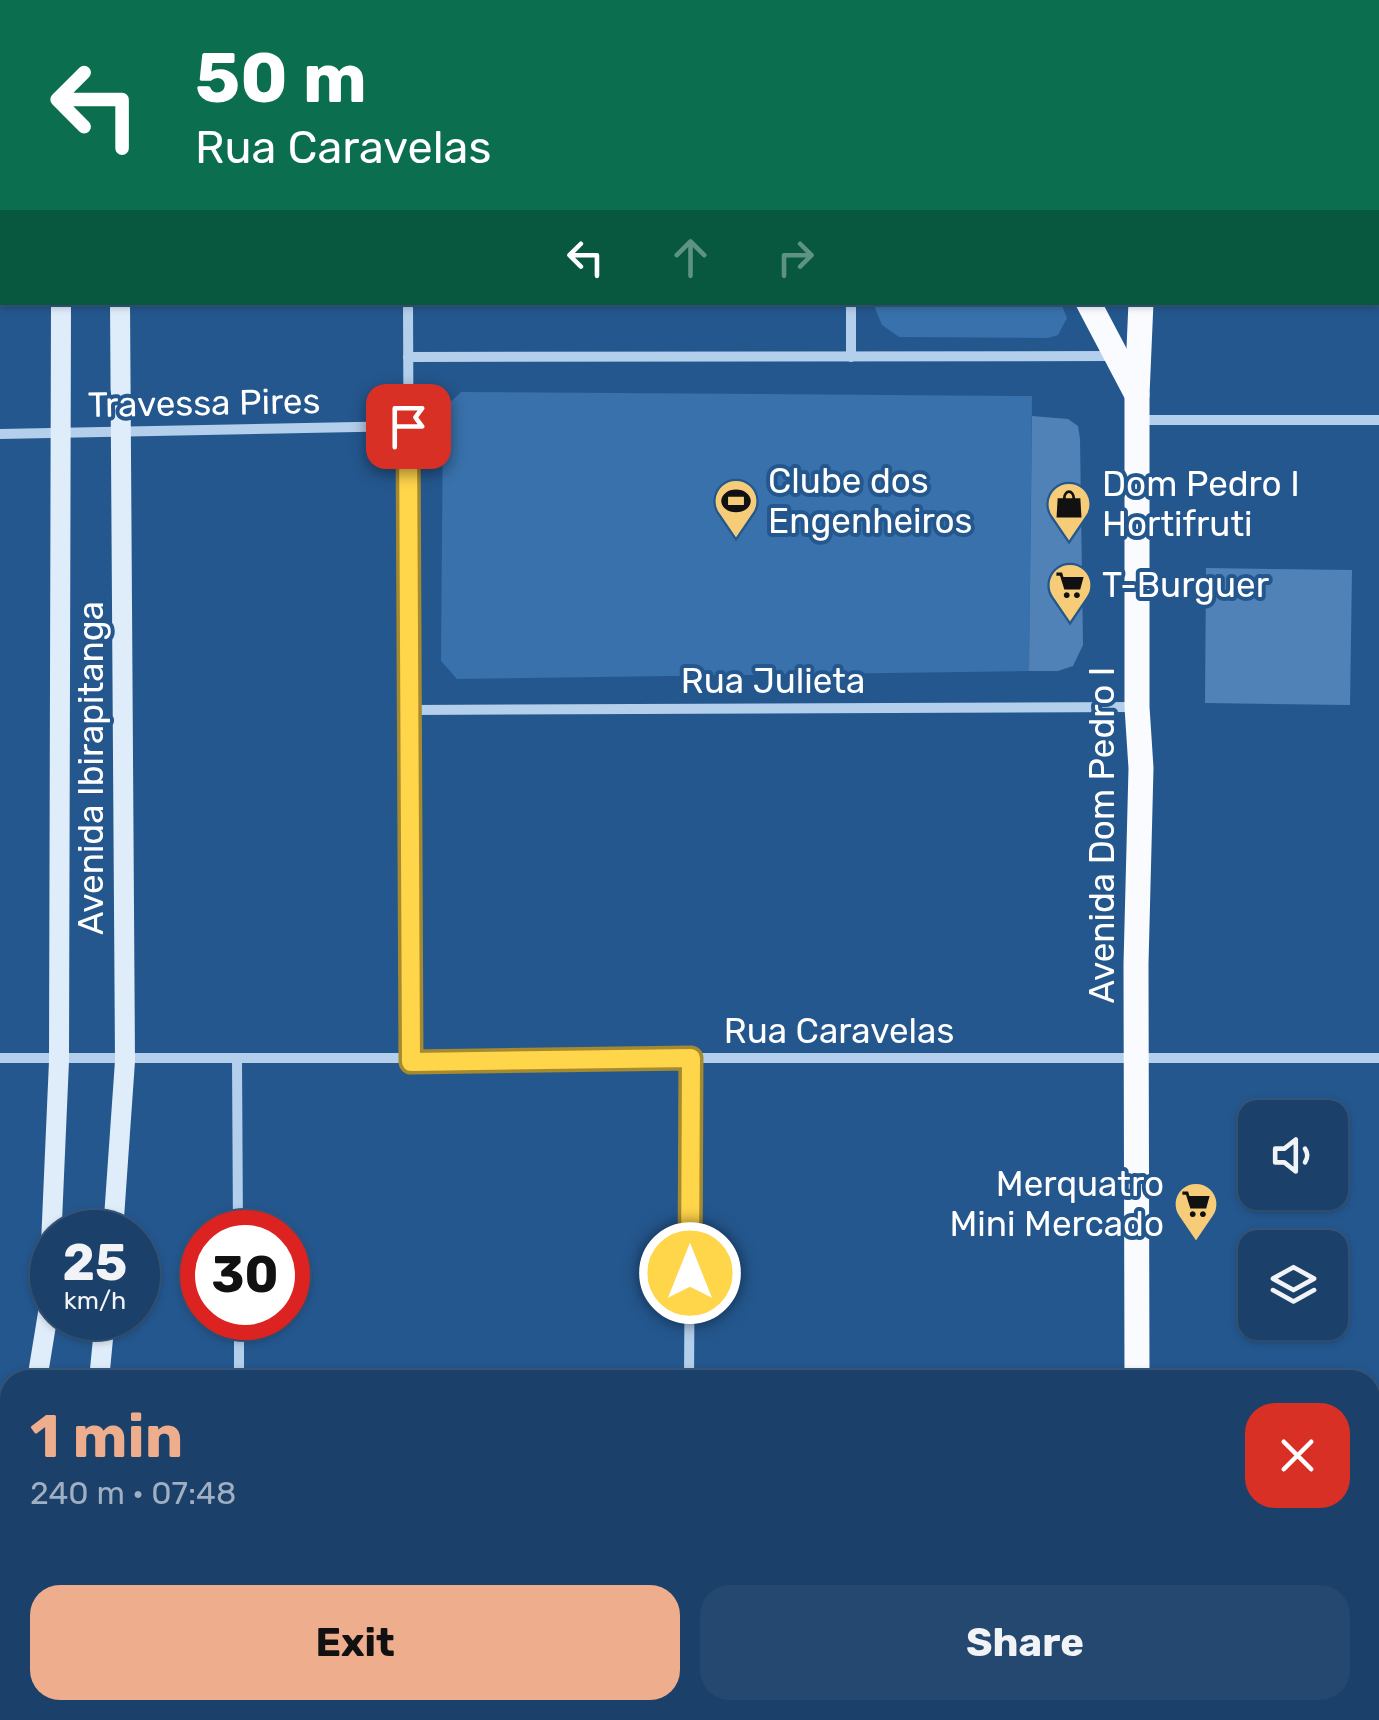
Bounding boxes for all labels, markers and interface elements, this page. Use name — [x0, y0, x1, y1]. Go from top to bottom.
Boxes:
text: 50 m — [195, 37, 367, 120]
icon: left — [30, 40, 160, 170]
text: Rua Caravelas — [195, 121, 491, 174]
icon: left — [558, 230, 613, 285]
icon: ahead — [663, 230, 718, 285]
icon: right — [768, 230, 823, 285]
street label: Travessa Pires — [87, 380, 321, 426]
pin — [366, 384, 451, 469]
icon: arrive — [381, 399, 436, 454]
place label: Clube dos Engenheiros — [768, 460, 972, 542]
place label: Dom Pedro I Hortifruti — [1102, 463, 1300, 545]
sports icon: Clube dos Engenheiros — [713, 478, 759, 539]
shop icon: Dom Pedro I Hortifruti — [1046, 481, 1092, 542]
supermarket icon: T-Burguer — [1047, 562, 1093, 623]
place label: T-Burguer — [1102, 564, 1269, 606]
street label: Avenida Ibirapitanga — [70, 601, 112, 935]
street label: Rua Julieta — [681, 660, 865, 702]
street label: Avenida Dom Pedro I — [1081, 667, 1123, 1003]
street label: Rua Caravelas — [724, 1010, 954, 1052]
map controls — [1238, 1100, 1348, 1340]
button: sound — [1238, 1100, 1348, 1210]
place label: Merquatro Mini Mercado — [950, 1163, 1164, 1245]
supermarket icon: Merquatro Mini Mercado — [1173, 1181, 1219, 1242]
speed limit sign: 30 — [180, 1210, 310, 1340]
position arrow — [638, 1221, 742, 1325]
button: layers — [1238, 1230, 1348, 1340]
text: 25 — [63, 1233, 127, 1293]
text: km/h — [64, 1286, 126, 1315]
text: 1 min — [30, 1401, 183, 1472]
button: close — [1245, 1403, 1350, 1508]
text: 240 m · 07:48 — [30, 1474, 236, 1512]
button: Exit — [30, 1585, 680, 1700]
button: Share — [700, 1585, 1350, 1700]

